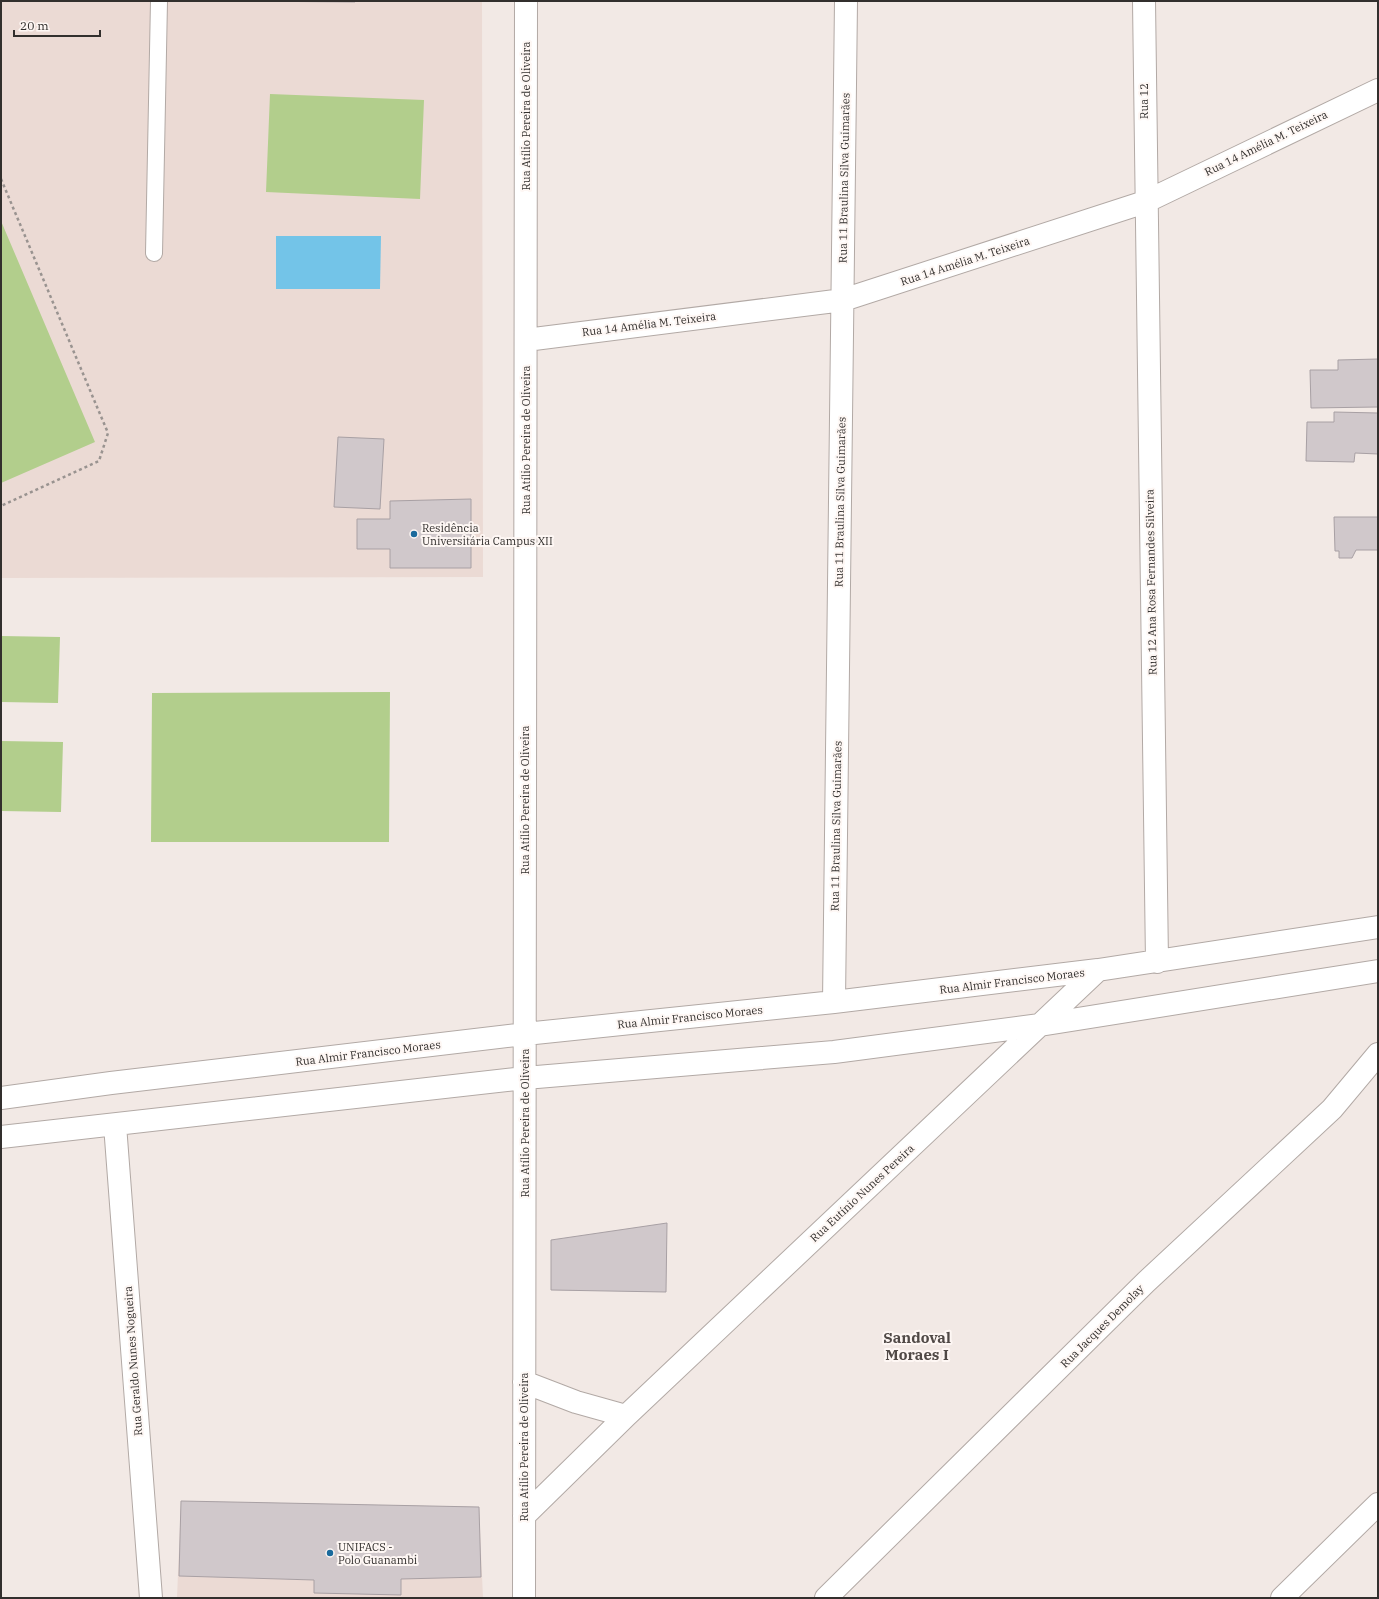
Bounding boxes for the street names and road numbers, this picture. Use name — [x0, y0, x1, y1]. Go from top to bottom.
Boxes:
street label: Rua Atílio Pereira de Oliveira — [519, 42, 533, 190]
street label: Rua 12 — [1137, 83, 1151, 119]
street label: Rua 11 Braulina Silva Guimarães — [836, 93, 852, 263]
street label: Rua 14 Amélia M. Teixeira — [1202, 107, 1330, 179]
street label: Rua 14 Amélia M. Teixeira — [899, 233, 1031, 289]
street label: Rua 14 Amélia M. Teixeira — [581, 309, 717, 339]
street label: Rua Atílio Pereira de Oliveira — [519, 366, 533, 514]
street label: Rua 11 Braulina Silva Guimarães — [832, 417, 848, 587]
street label: Rua 12 Ana Rosa Fernandes Silveira — [1142, 489, 1160, 675]
street label: Rua Atílio Pereira de Oliveira — [518, 726, 532, 874]
street label: Rua 11 Braulina Silva Guimarães — [828, 741, 844, 911]
street label: Rua Almir Francisco Moraes — [939, 965, 1085, 997]
street label: Rua Almir Francisco Moraes — [617, 1002, 763, 1032]
street label: Rua Almir Francisco Moraes — [295, 1037, 441, 1069]
street label: Rua Atílio Pereira de Oliveira — [518, 1049, 532, 1197]
street label: Rua Eutínio Nunes Pereira — [807, 1141, 917, 1245]
street label: Rua Jacques Demolay — [1057, 1281, 1147, 1371]
street label: Rua Geraldo Nunes Nogueira — [121, 1286, 145, 1436]
street label: Rua Atílio Pereira de Oliveira — [517, 1373, 531, 1521]

